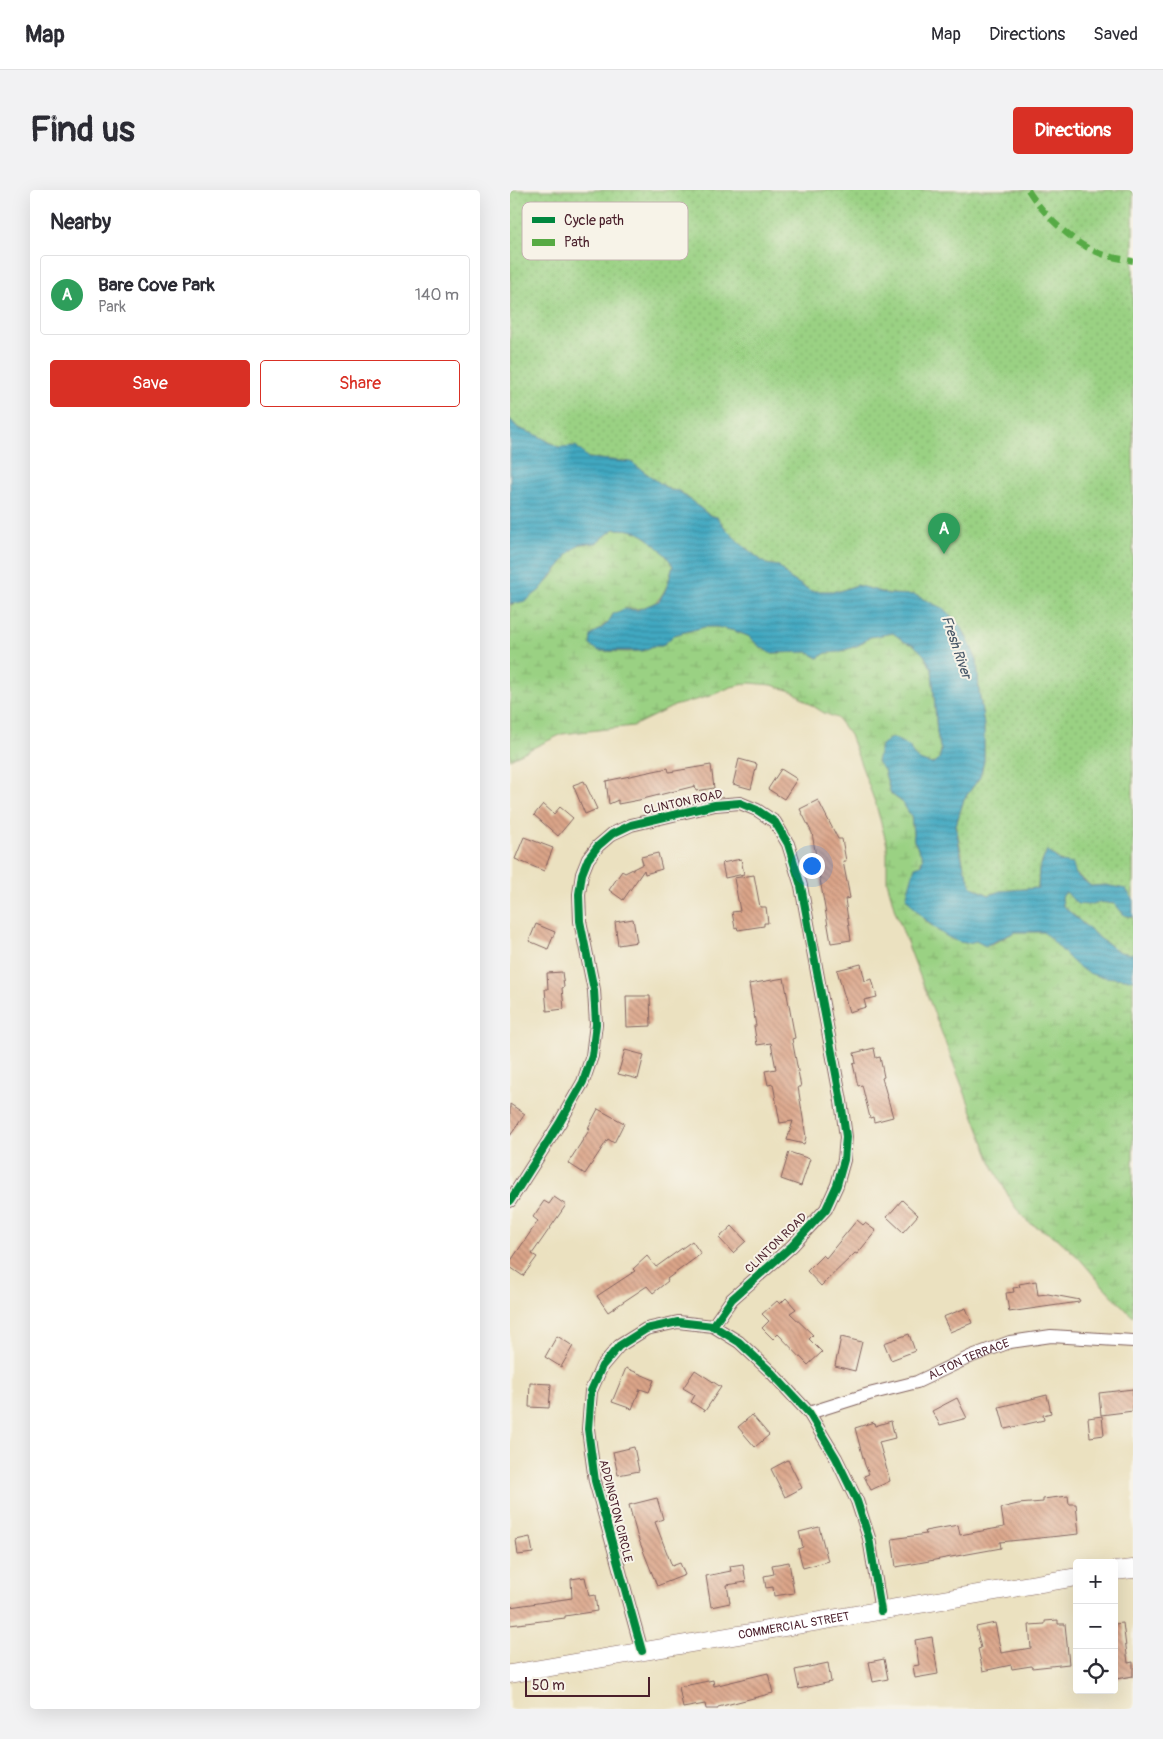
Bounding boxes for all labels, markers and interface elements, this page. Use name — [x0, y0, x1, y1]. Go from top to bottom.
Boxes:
text: Map — [25, 20, 65, 49]
text: Map — [931, 23, 961, 46]
text: Directions — [989, 23, 1065, 46]
text: Saved — [1093, 23, 1138, 46]
button: Directions — [1013, 107, 1133, 154]
text: Find us — [30, 108, 135, 152]
legend — [522, 202, 688, 260]
text: Nearby — [50, 209, 111, 236]
text: Cycle path — [564, 212, 624, 229]
text: Path — [564, 234, 589, 251]
text: Bare Cove Park — [98, 273, 215, 297]
text: A — [62, 285, 72, 305]
text: 140 m — [415, 285, 459, 305]
text: Park — [98, 297, 126, 317]
button: Save — [50, 360, 250, 407]
button: Share — [260, 360, 460, 407]
pin: A — [928, 513, 960, 554]
water label: Fresh River — [938, 614, 976, 683]
street label: CLINTON ROAD — [642, 787, 725, 818]
your location — [799, 853, 825, 879]
street label: CLINTON ROAD — [742, 1210, 811, 1277]
street label: ALTON TERRACE — [926, 1336, 1012, 1384]
street label: ADDINGTON CIRCLE — [595, 1458, 636, 1564]
map controls — [1073, 1559, 1118, 1694]
button: + — [1073, 1559, 1118, 1604]
button: − — [1073, 1604, 1118, 1649]
street label: COMMERCIAL STREET — [737, 1609, 851, 1643]
button: locate — [1073, 1649, 1118, 1694]
scale bar — [525, 1674, 650, 1697]
text: 50 m — [532, 1677, 565, 1694]

